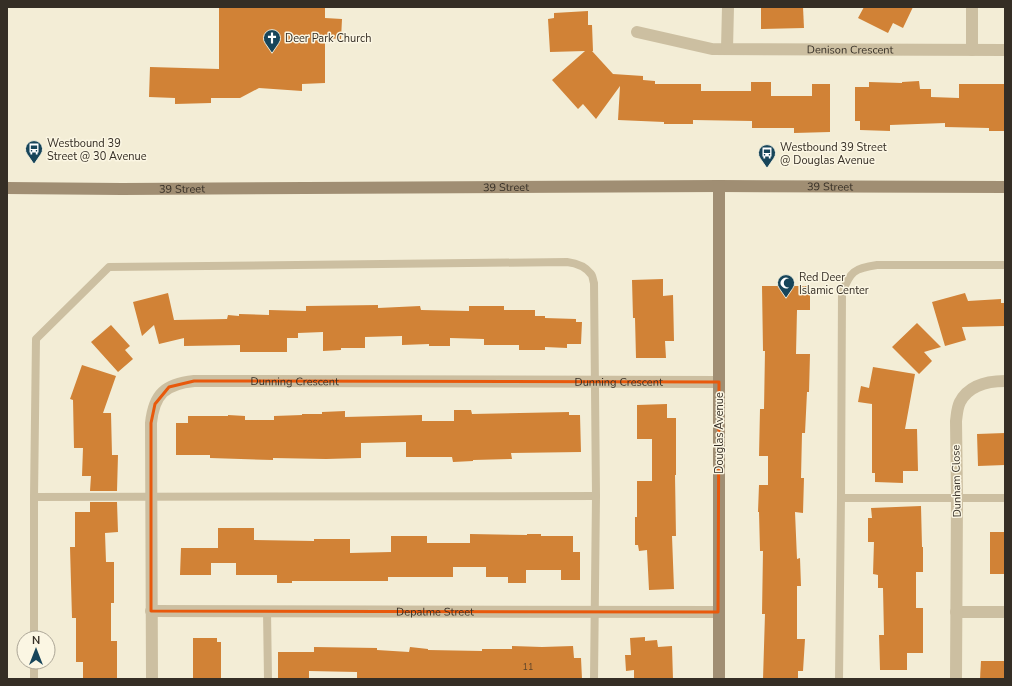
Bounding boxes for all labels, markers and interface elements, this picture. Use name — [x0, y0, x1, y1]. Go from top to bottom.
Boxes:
church icon: Deer Park Church — [262, 28, 282, 53]
place label: Deer Park Church — [285, 31, 371, 46]
street label: Denison Crescent — [807, 42, 894, 58]
place label: Westbound 39 Street @ 30 Avenue — [47, 136, 147, 164]
bus stop icon: Westbound 39 Street @ 30 Avenue — [24, 139, 44, 164]
place label: Westbound 39 Street @ Douglas Avenue — [780, 140, 887, 168]
bus stop icon: Westbound 39 Street @ Douglas Avenue — [757, 143, 777, 168]
street label: 39 Street — [807, 179, 853, 194]
street label: 39 Street — [483, 180, 529, 195]
street label: 39 Street — [159, 182, 205, 197]
place label: Red Deer Islamic Center — [799, 270, 869, 298]
mosque icon: Red Deer Islamic Center — [776, 273, 796, 298]
street label: Dunning Crescent — [250, 374, 339, 389]
street label: Dunning Crescent — [574, 375, 663, 390]
street label: Douglas Avenue — [712, 392, 727, 474]
street label: Dunham Close — [948, 444, 965, 517]
street label: Depalme Street — [396, 604, 474, 620]
north arrow — [16, 630, 56, 670]
text: N — [32, 633, 40, 648]
house number: 11 — [523, 661, 533, 673]

